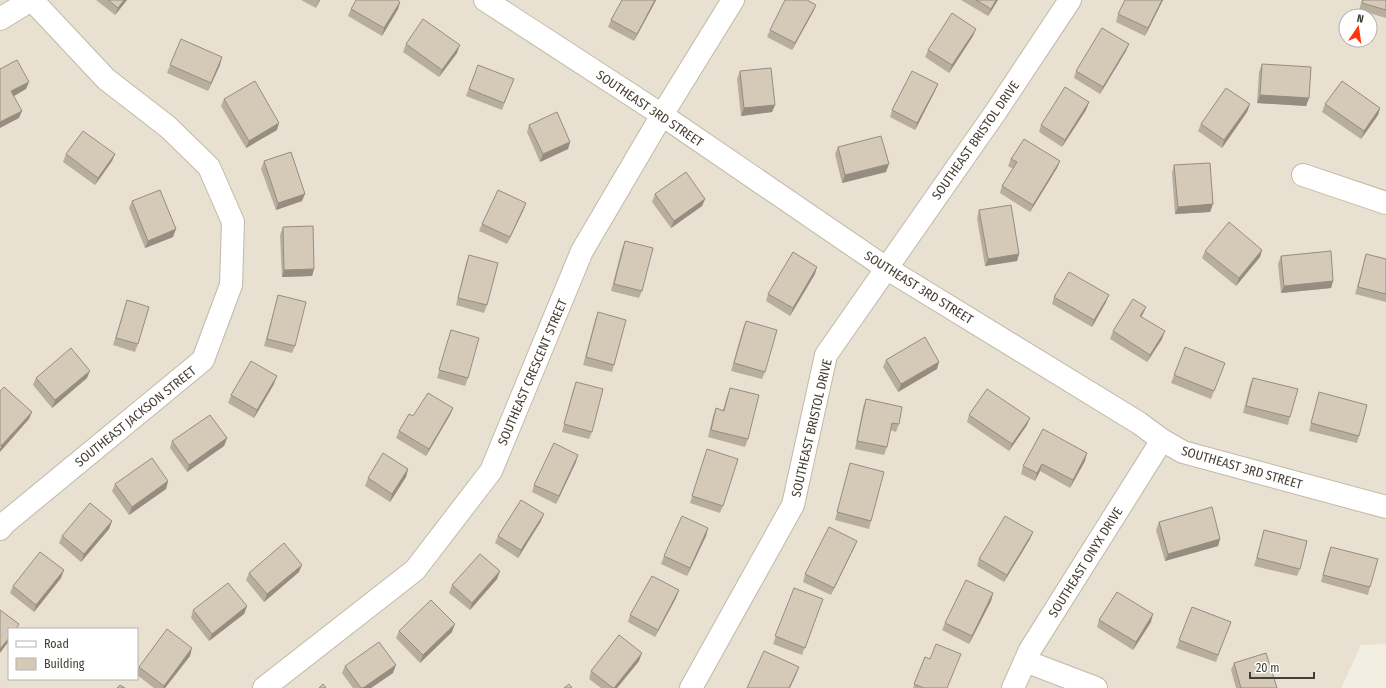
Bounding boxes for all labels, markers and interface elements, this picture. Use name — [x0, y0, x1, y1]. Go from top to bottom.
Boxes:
north arrow — [1338, 8, 1378, 48]
text: N — [1355, 12, 1365, 26]
street label: SOUTHEAST 3RD STREET — [594, 67, 706, 150]
street label: SOUTHEAST BRISTOL DRIVE — [929, 78, 1022, 202]
street label: SOUTHEAST 3RD STREET — [862, 248, 976, 327]
street label: SOUTHEAST CRESCENT STREET — [495, 297, 570, 448]
street label: SOUTHEAST BRISTOL DRIVE — [788, 358, 835, 499]
street label: SOUTHEAST JACKSON STREET — [72, 363, 199, 470]
street label: SOUTHEAST 3RD STREET — [1180, 443, 1304, 492]
street label: SOUTHEAST ONYX DRIVE — [1045, 504, 1125, 620]
legend — [8, 628, 138, 680]
text: Road — [44, 637, 69, 651]
scale bar — [1250, 654, 1314, 680]
text: Building — [44, 657, 85, 671]
text: 20 m — [1256, 661, 1280, 675]

